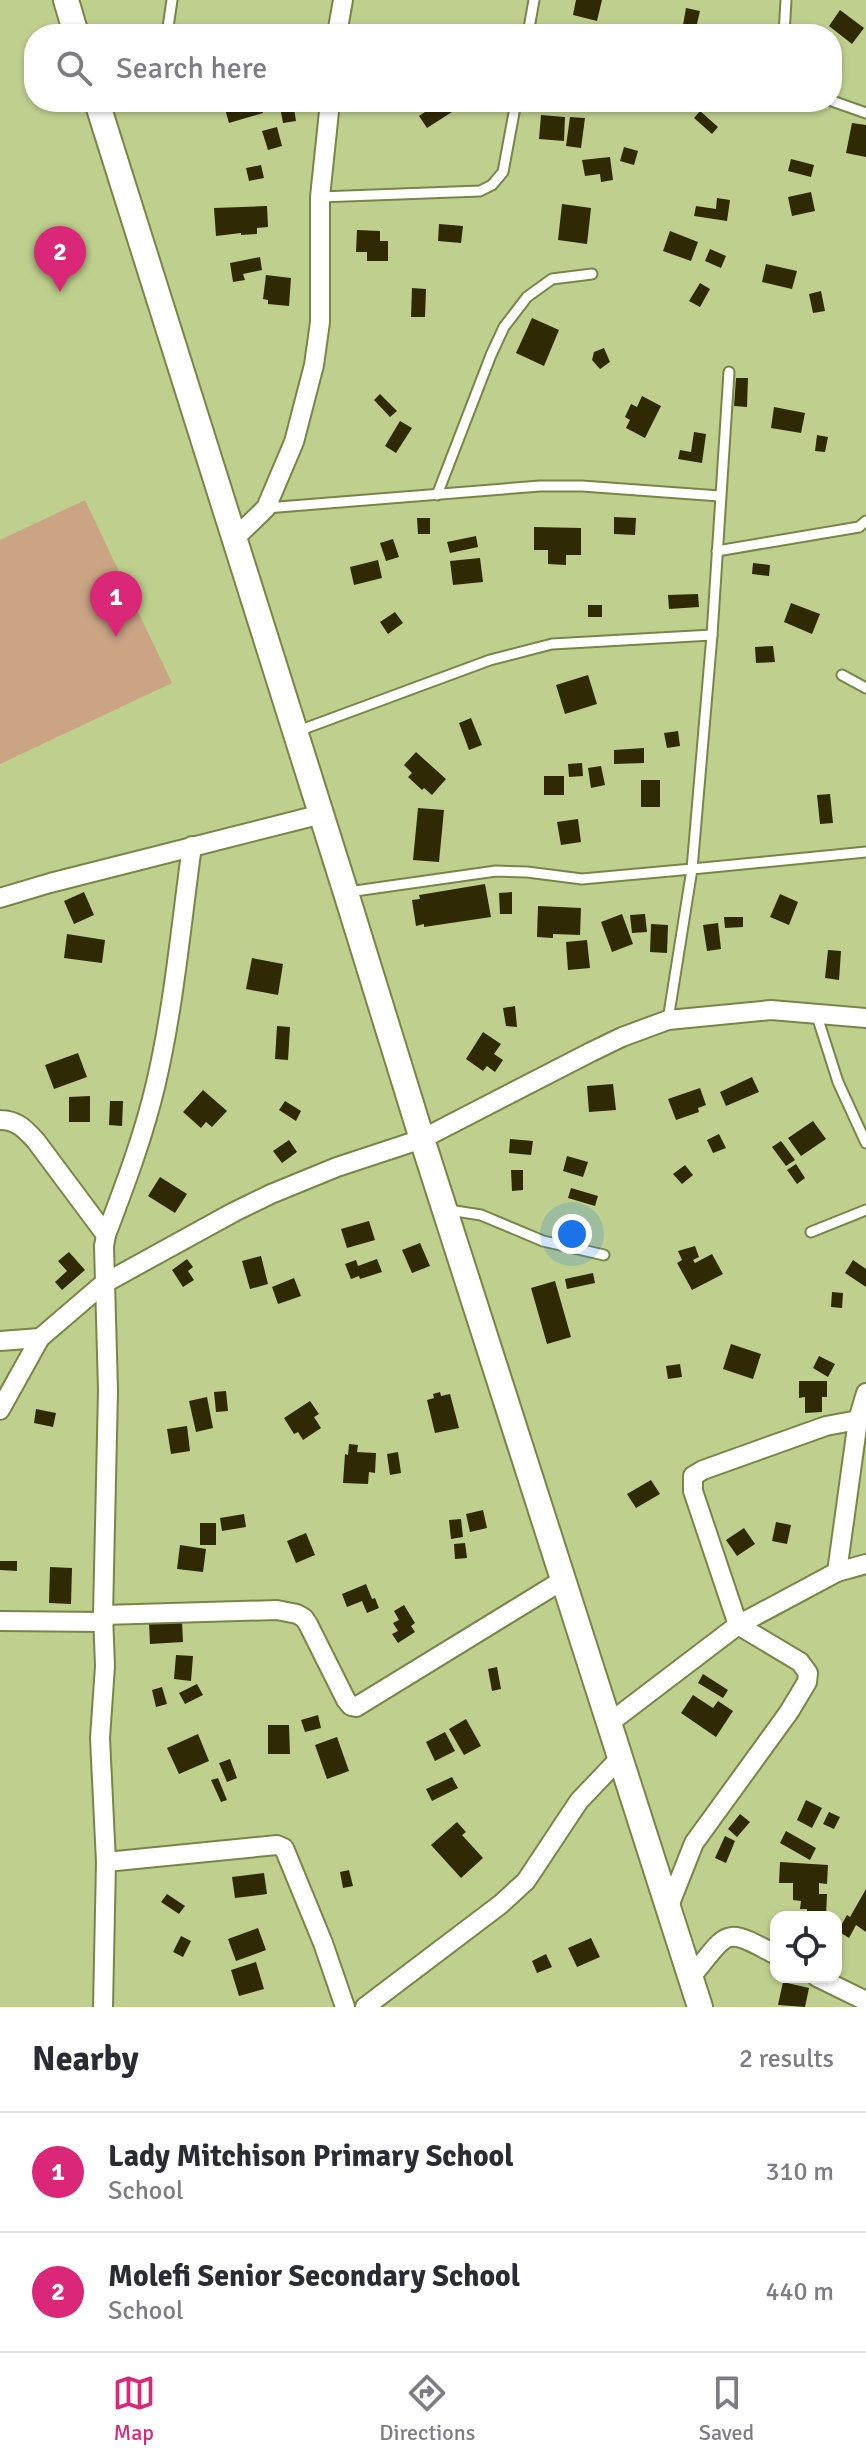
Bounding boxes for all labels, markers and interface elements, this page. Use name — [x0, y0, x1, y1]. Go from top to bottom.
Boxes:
search box — [24, 24, 842, 112]
icon: search — [52, 46, 96, 90]
text: Search here — [116, 50, 267, 87]
pin: 2 — [34, 226, 86, 292]
pin: 1 — [90, 571, 142, 637]
your location — [552, 1214, 592, 1254]
map controls — [770, 1911, 842, 1983]
button: locate — [770, 1911, 842, 1983]
text: Nearby — [32, 2038, 139, 2080]
text: 2 results — [739, 2043, 834, 2075]
text: Lady Mitchison Primary School — [108, 2138, 514, 2175]
text: 1 — [51, 2156, 65, 2188]
text: 310 m — [765, 2156, 834, 2188]
text: School — [108, 2175, 184, 2207]
text: Molefi Senior Secondary School — [108, 2258, 520, 2295]
text: 2 — [51, 2276, 65, 2308]
text: 440 m — [765, 2276, 834, 2308]
text: School — [108, 2295, 184, 2327]
tab: Map — [112, 2371, 156, 2446]
tab: Directions — [379, 2371, 475, 2446]
tab: Saved — [699, 2371, 754, 2446]

